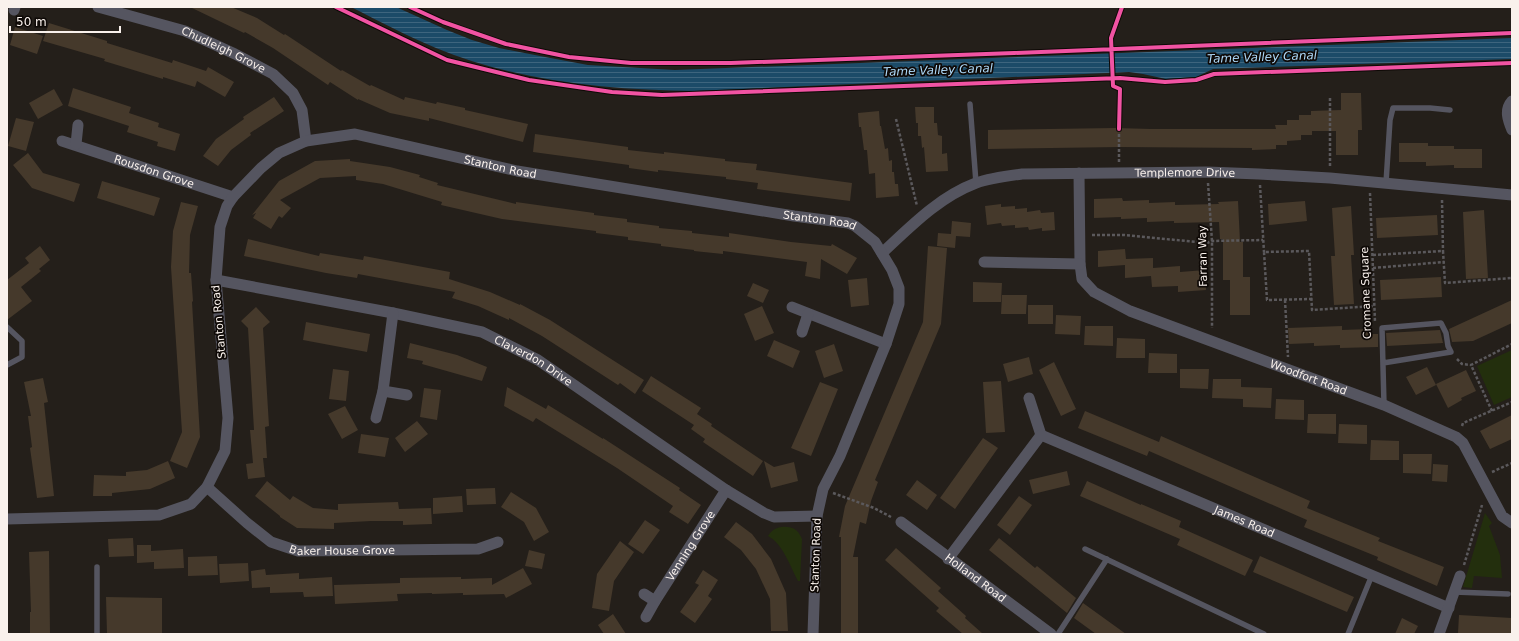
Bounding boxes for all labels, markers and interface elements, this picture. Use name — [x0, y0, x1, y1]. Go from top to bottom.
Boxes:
scale bar — [10, 8, 120, 34]
text: 50 m — [16, 15, 47, 29]
street label: Chudleigh Grove — [179, 24, 268, 76]
water label: Tame Valley Canal — [1207, 48, 1318, 66]
water label: Tame Valley Canal — [883, 61, 994, 79]
street label: Rousdon Grove — [112, 152, 196, 190]
street label: Stanton Road — [463, 153, 538, 181]
street label: Templemore Drive — [1134, 165, 1236, 180]
street label: Stanton Road — [782, 208, 859, 232]
street label: Farran Way — [1196, 225, 1210, 287]
street label: Cromane Square — [1358, 247, 1374, 339]
street label: Stanton Road — [209, 285, 229, 359]
street label: Claverdon Drive — [492, 333, 575, 389]
street label: Woodfort Road — [1268, 357, 1349, 397]
street label: James Road — [1211, 502, 1277, 540]
street label: Venning Grove — [663, 508, 718, 583]
street label: Stanton Road — [808, 518, 824, 592]
street label: Baker House Grove — [288, 542, 395, 558]
street label: Holland Road — [942, 551, 1009, 605]

